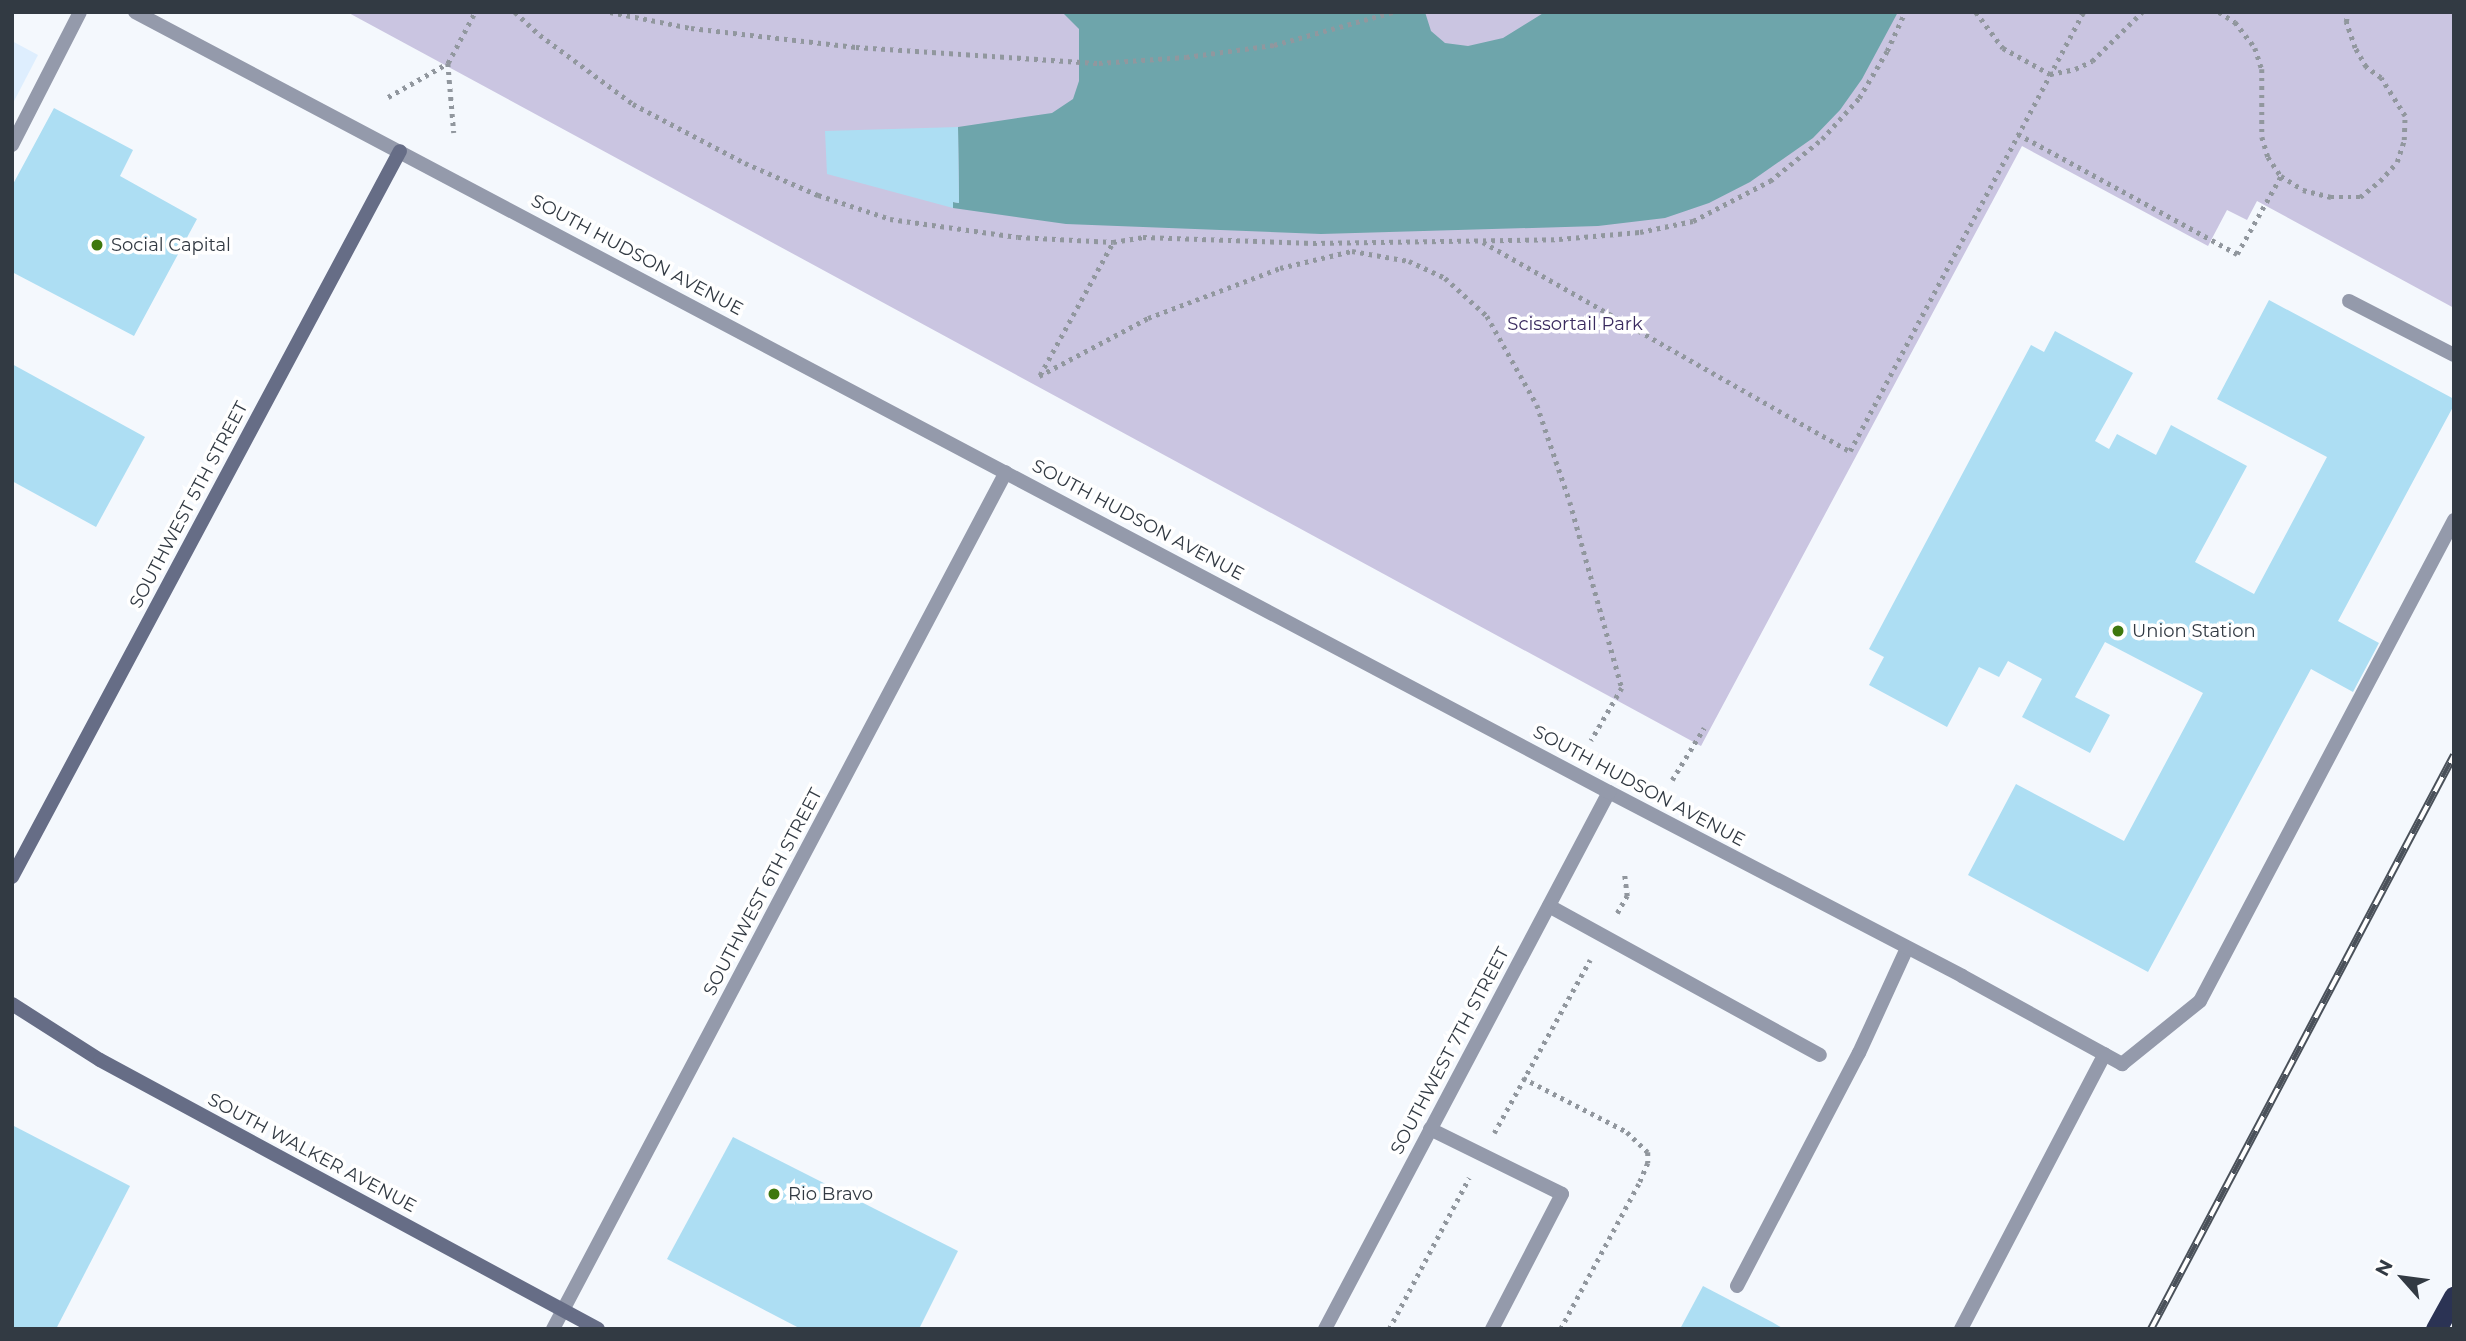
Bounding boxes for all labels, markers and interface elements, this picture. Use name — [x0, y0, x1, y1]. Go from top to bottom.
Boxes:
street label: SOUTH HUDSON AVENUE — [527, 190, 747, 320]
place label: Social Capital — [111, 234, 231, 256]
marker: Social Capital — [89, 237, 105, 253]
park label: Scissortail Park — [1507, 313, 1643, 335]
street label: SOUTHWEST 5TH STREET — [125, 398, 253, 612]
street label: SOUTH HUDSON AVENUE — [1028, 455, 1248, 585]
place label: Union Station — [2132, 620, 2256, 642]
marker: Union Station — [2110, 623, 2126, 639]
street label: SOUTH HUDSON AVENUE — [1529, 721, 1749, 851]
street label: SOUTHWEST 6TH STREET — [699, 785, 827, 999]
street label: SOUTHWEST 7TH STREET — [1386, 944, 1514, 1158]
street label: SOUTH WALKER AVENUE — [204, 1089, 420, 1217]
place label: Rio Bravo — [788, 1183, 873, 1205]
marker: Rio Bravo — [766, 1186, 782, 1202]
north arrow — [2368, 1243, 2438, 1313]
text: N — [2370, 1256, 2398, 1280]

